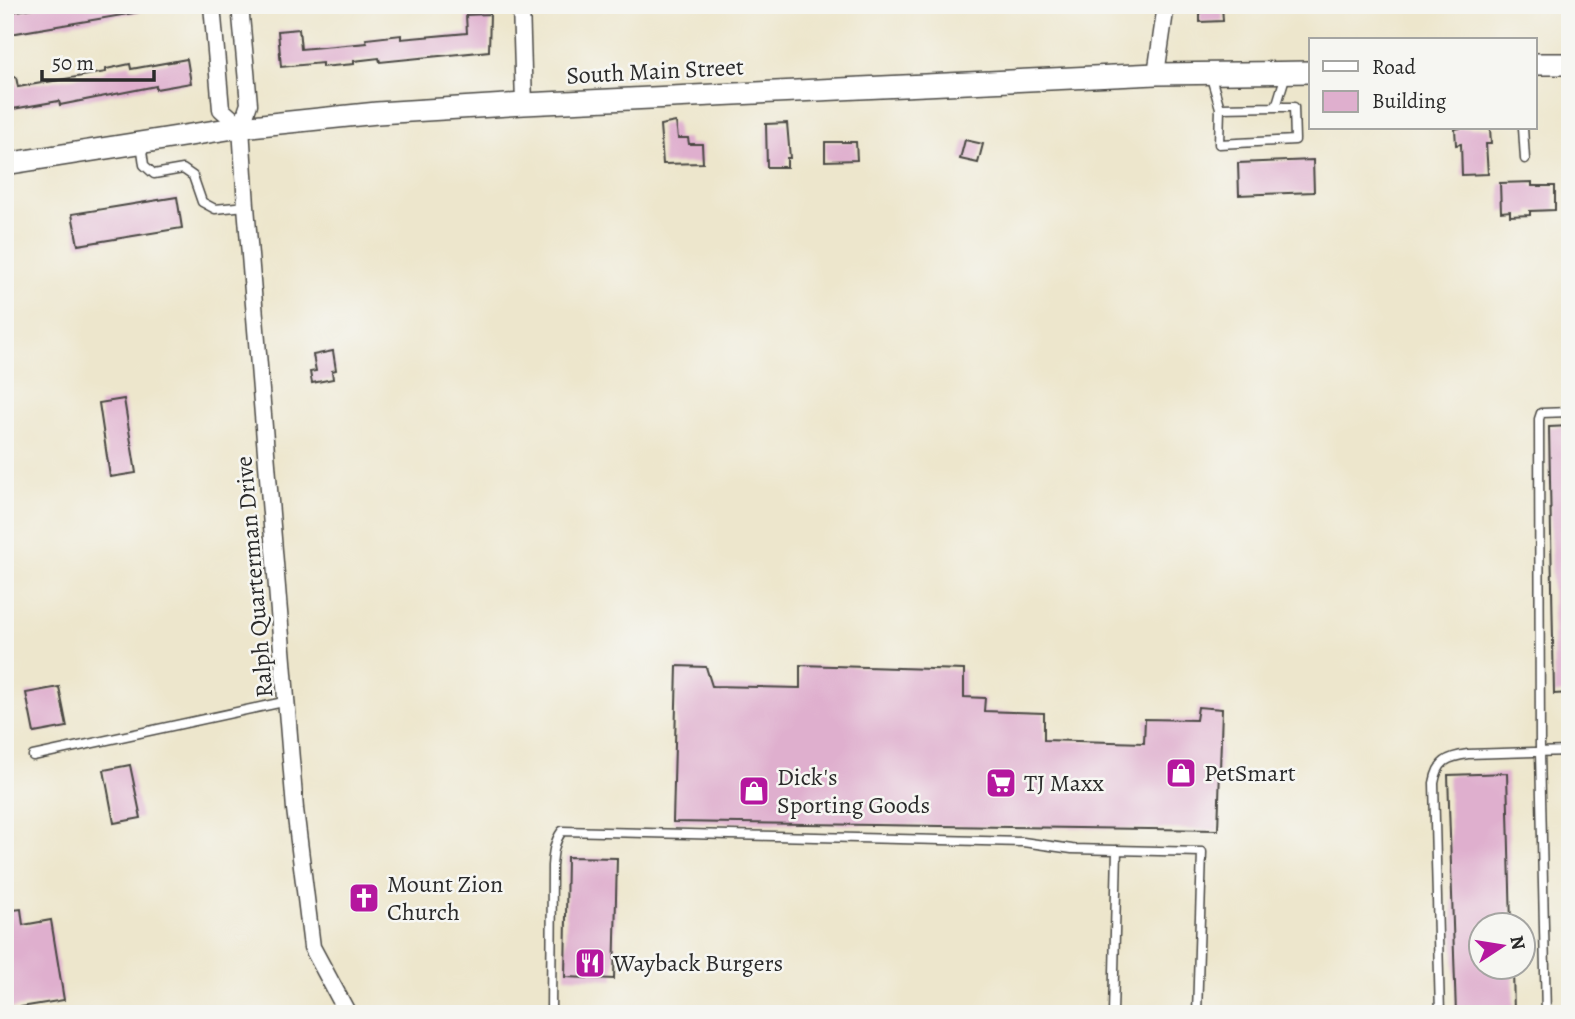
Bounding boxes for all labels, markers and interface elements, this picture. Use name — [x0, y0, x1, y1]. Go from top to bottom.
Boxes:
scale bar — [42, 38, 154, 82]
legend — [1309, 38, 1536, 130]
text: 50 m — [52, 49, 94, 77]
street label: South Main Street — [565, 50, 745, 92]
text: Road — [1372, 53, 1416, 81]
text: Building — [1372, 87, 1447, 115]
street label: Ralph Quarterman Drive — [227, 455, 281, 699]
shop icon: PetSmart — [1164, 756, 1198, 790]
place label: PetSmart — [1204, 757, 1296, 789]
place label: Dick's Sporting Goods — [777, 761, 930, 821]
supermarket icon: TJ Maxx — [984, 766, 1018, 800]
place label: TJ Maxx — [1024, 767, 1104, 799]
shop icon: Dick's Sporting Goods — [737, 774, 771, 808]
place label: Mount Zion Church — [387, 868, 503, 928]
church icon: Mount Zion Church — [347, 881, 381, 915]
north arrow — [1466, 911, 1536, 981]
text: N — [1503, 933, 1532, 952]
restaurant icon: Wayback Burgers — [573, 946, 607, 980]
place label: Wayback Burgers — [612, 947, 783, 979]

